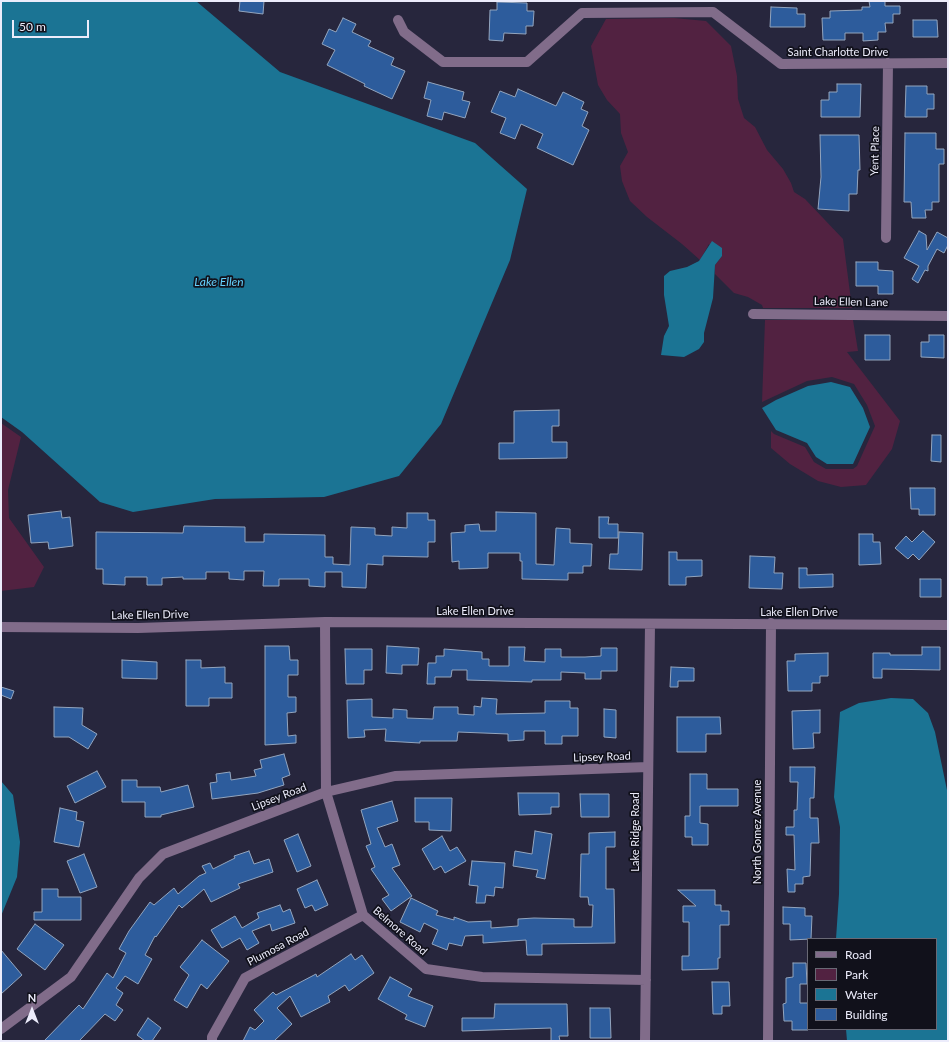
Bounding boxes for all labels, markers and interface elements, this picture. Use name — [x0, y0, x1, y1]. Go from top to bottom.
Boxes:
scale bar — [14, 12, 91, 38]
text: 50 m — [19, 19, 46, 34]
street label: Saint Charlotte Drive — [788, 45, 888, 59]
street label: Yent Place — [868, 126, 882, 176]
water label: Lake Ellen — [194, 275, 244, 289]
street label: Lake Ellen Lane — [814, 295, 888, 309]
street label: Lake Ellen Drive — [436, 604, 514, 618]
street label: Lake Ellen Drive — [760, 605, 838, 619]
street label: Lake Ellen Drive — [111, 608, 189, 622]
street label: Lipsey Road — [573, 749, 631, 765]
street label: Lipsey Road — [250, 780, 308, 814]
street label: North Gomez Avenue — [750, 780, 764, 884]
street label: Lake Ridge Road — [628, 792, 642, 872]
street label: Belmore Road — [370, 904, 430, 958]
street label: Plumosa Road — [245, 925, 311, 969]
legend — [807, 938, 937, 1030]
text: Road — [845, 947, 872, 962]
text: Park — [845, 967, 868, 982]
text: Water — [845, 987, 878, 1002]
north arrow — [12, 990, 52, 1030]
text: N — [28, 991, 36, 1004]
text: Building — [845, 1007, 888, 1022]

